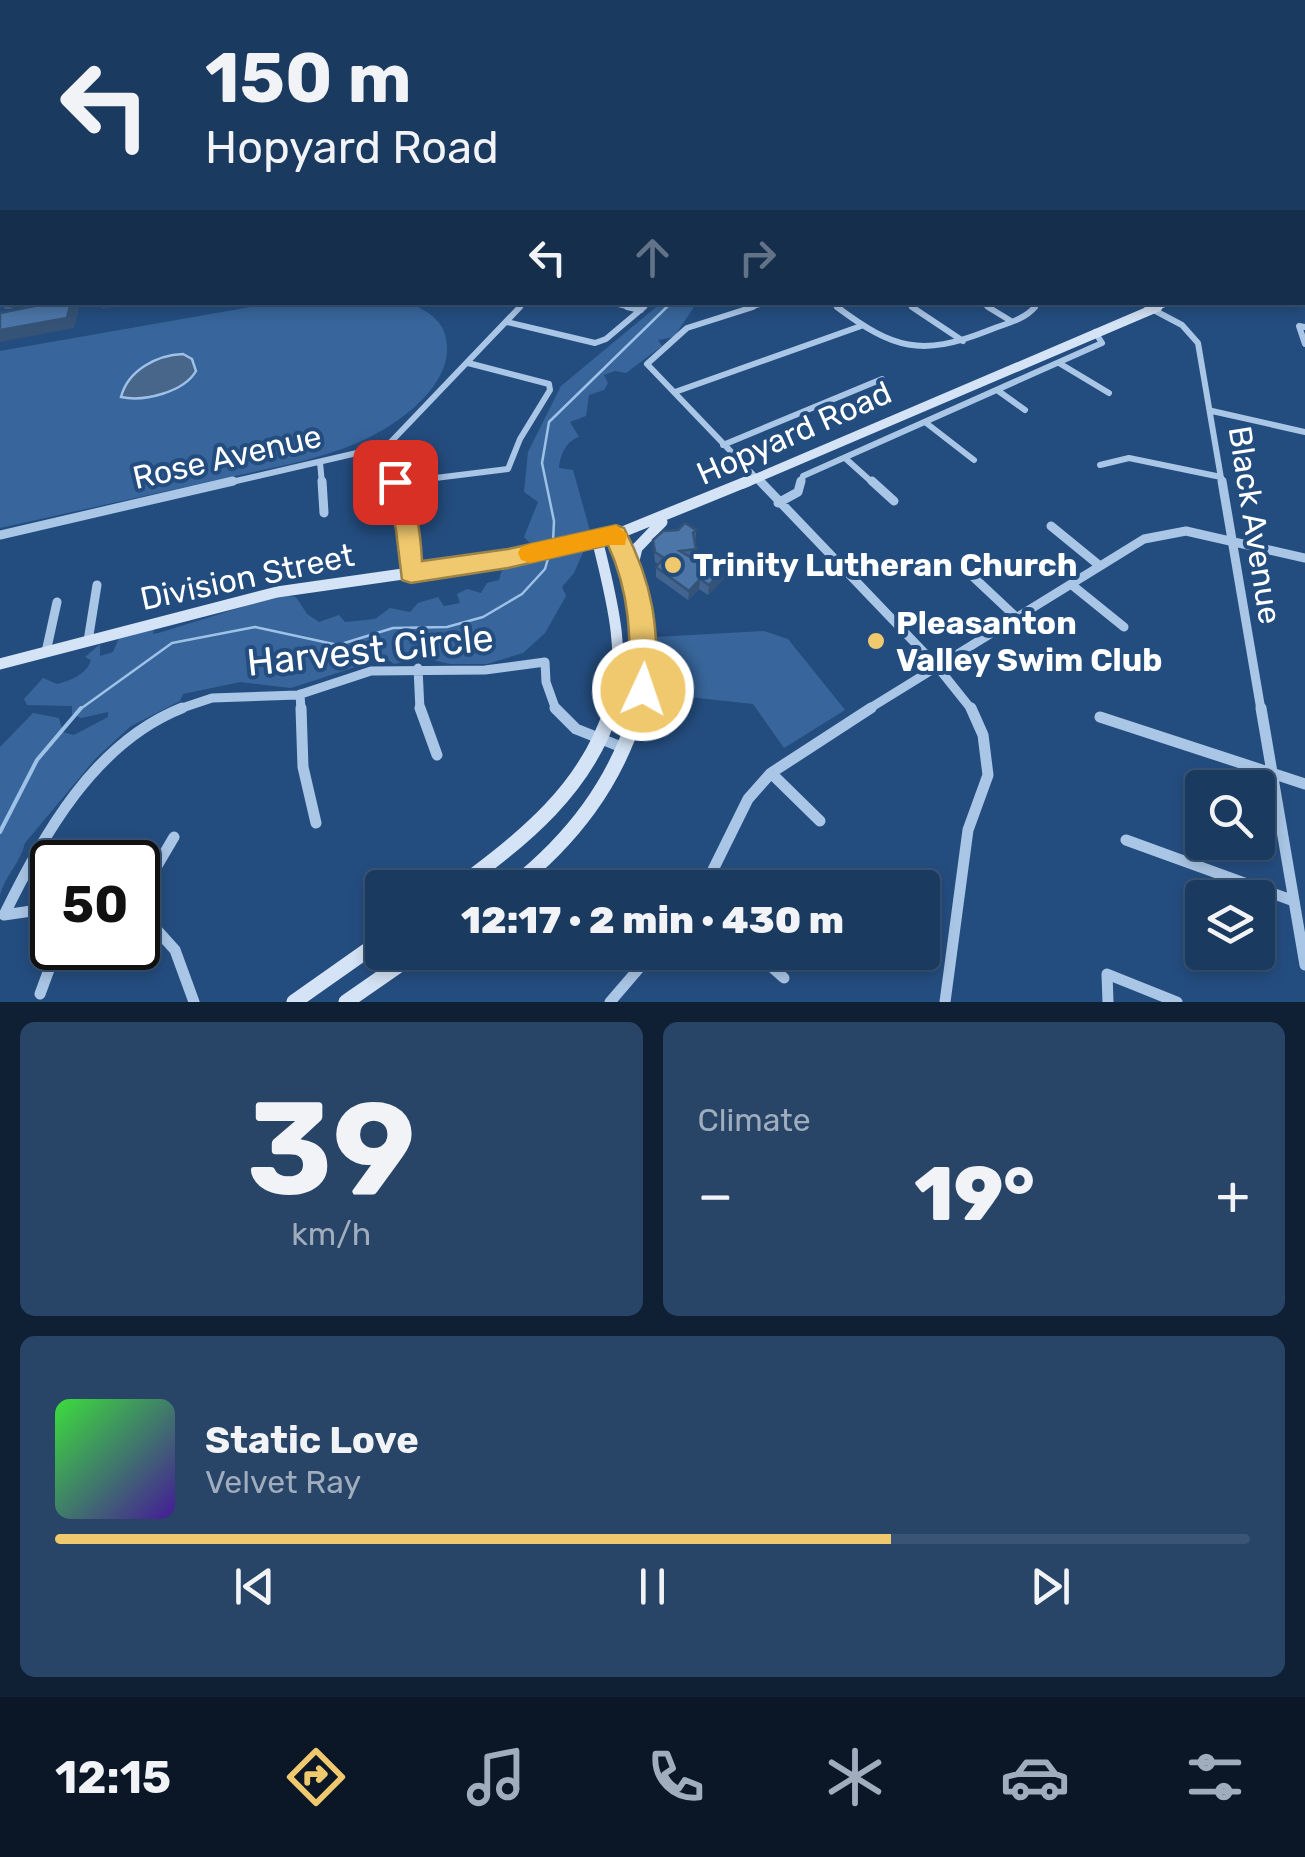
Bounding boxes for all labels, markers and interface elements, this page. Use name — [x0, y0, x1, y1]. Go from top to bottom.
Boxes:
text: 150 m — [205, 37, 412, 120]
icon: left — [40, 40, 170, 170]
text: Hopyard Road — [205, 121, 499, 174]
icon: left — [520, 230, 575, 285]
icon: ahead — [625, 230, 680, 285]
icon: right — [730, 230, 785, 285]
street label: Hopyard Road — [691, 373, 897, 493]
street label: Rose Avenue — [129, 417, 325, 497]
street label: Black Avenue — [1221, 423, 1289, 627]
pin — [353, 440, 438, 525]
icon: arrive — [368, 455, 423, 510]
street label: Division Street — [137, 536, 357, 618]
place label: Trinity Lutheran Church — [693, 546, 1077, 584]
marker: Trinity Lutheran Church — [662, 554, 684, 576]
place label: Pleasanton Valley Swim Club — [896, 604, 1162, 679]
street label: Harvest Circle — [244, 614, 496, 686]
marker: Pleasanton Valley Swim Club — [865, 630, 887, 652]
position arrow — [591, 638, 695, 742]
map controls — [1185, 770, 1275, 970]
button: search — [1185, 770, 1275, 860]
speed limit sign: 50 — [30, 840, 160, 970]
button: layers — [1185, 880, 1275, 970]
text: 12:17 · 2 min · 430 m — [461, 897, 844, 943]
text: 39 — [247, 1072, 416, 1227]
text: Climate — [698, 1101, 811, 1139]
text: 19° — [914, 1150, 1035, 1239]
text: − — [698, 1163, 733, 1228]
text: + — [1216, 1163, 1250, 1228]
text: km/h — [291, 1215, 371, 1253]
text: Static Love — [205, 1417, 419, 1463]
text: Velvet Ray — [205, 1463, 361, 1501]
icon: previous — [227, 1559, 282, 1614]
icon: pause — [625, 1559, 680, 1614]
icon: next — [1023, 1559, 1078, 1614]
icon: directions — [281, 1742, 351, 1812]
icon: music — [461, 1742, 531, 1812]
icon: phone — [641, 1742, 711, 1812]
icon: climate — [820, 1742, 890, 1812]
icon: car — [1000, 1742, 1070, 1812]
icon: filters — [1180, 1742, 1250, 1812]
text: 12:15 — [55, 1751, 171, 1804]

